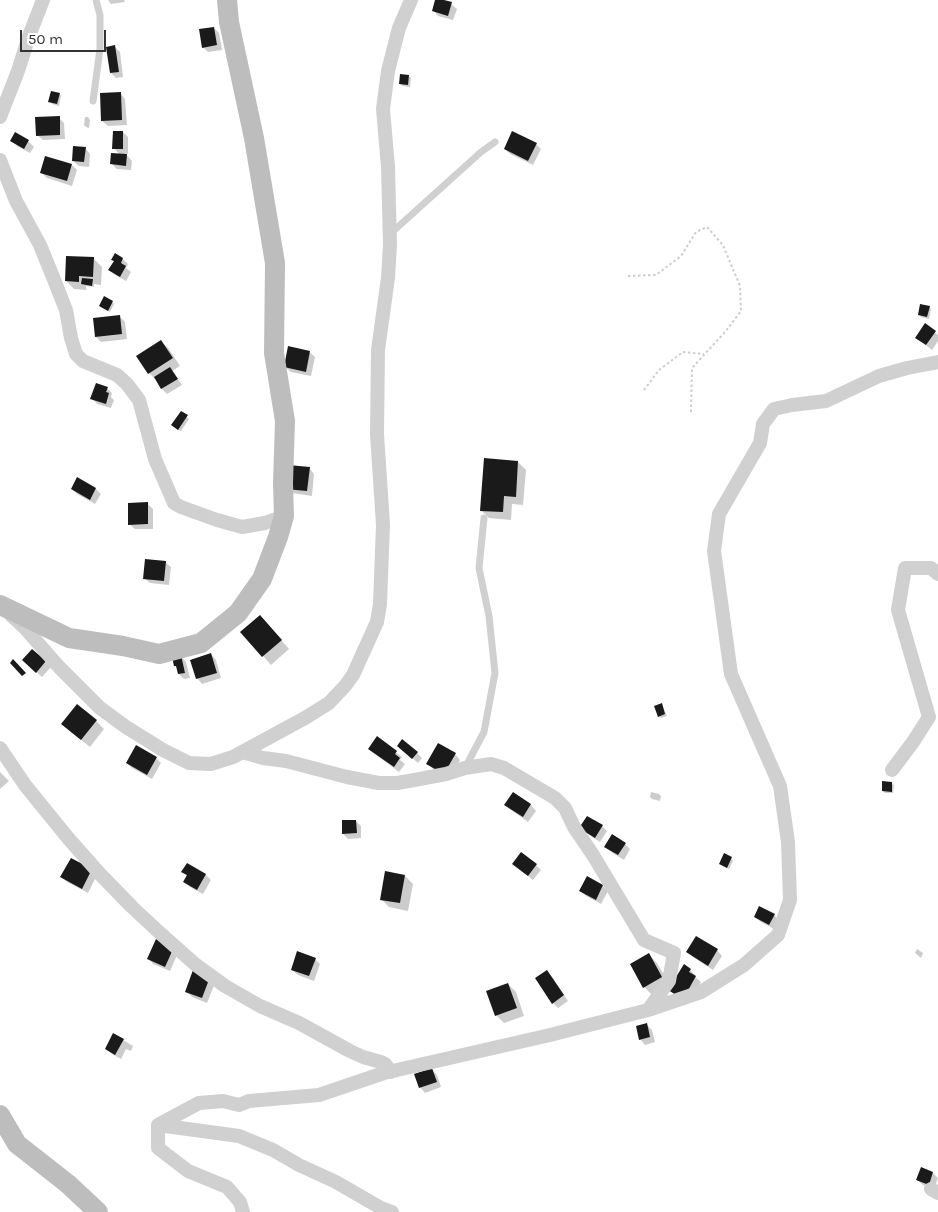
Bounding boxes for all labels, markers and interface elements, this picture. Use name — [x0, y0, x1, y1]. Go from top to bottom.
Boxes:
scale bar — [22, 20, 109, 52]
text: 50 m — [28, 30, 63, 48]

